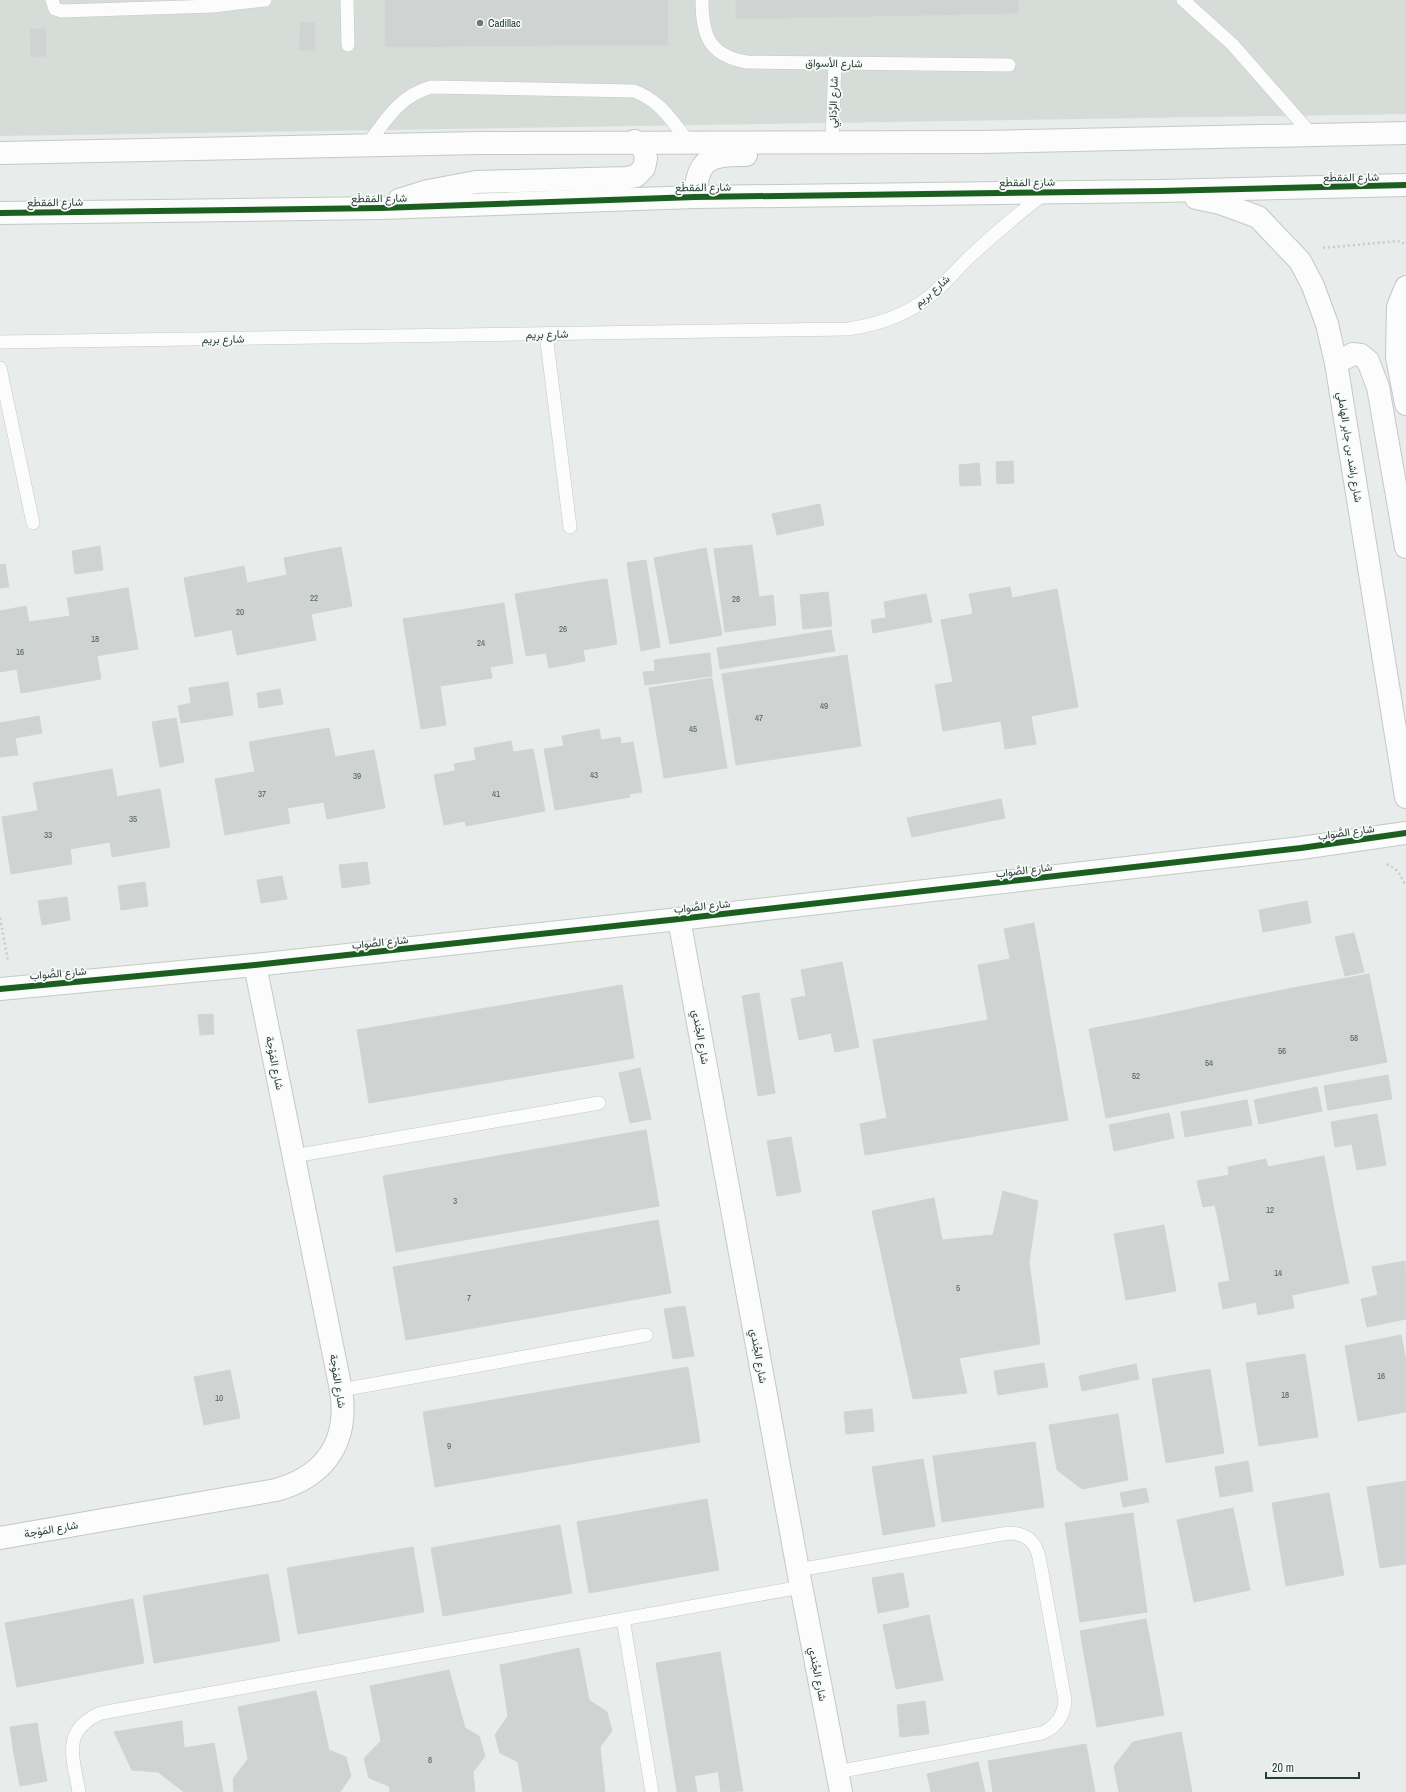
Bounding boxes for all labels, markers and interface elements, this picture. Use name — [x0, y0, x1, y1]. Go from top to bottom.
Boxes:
place label: Cadillac — [488, 16, 521, 30]
marker: Cadillac — [475, 18, 485, 28]
street label: شارع الأسواق — [805, 56, 863, 72]
street label: شارع الرِّدَانِي — [825, 76, 844, 128]
street label: شارع المَقطَع — [1323, 170, 1380, 185]
street label: شارع المَقطَع — [999, 175, 1056, 190]
street label: شارع المَقطَع — [675, 180, 732, 195]
street label: شارع المَقطَع — [351, 191, 408, 206]
street label: شارع المَقطَع — [27, 195, 84, 210]
street label: شارع بريم — [911, 272, 954, 311]
street label: شارع بريم — [526, 327, 569, 342]
street label: شارع بريم — [202, 332, 245, 347]
street label: شارع راشد بن جابر الهاملي — [1331, 391, 1366, 504]
house number: 22 — [310, 592, 318, 604]
house number: 28 — [732, 593, 740, 605]
house number: 20 — [236, 606, 244, 618]
house number: 26 — [559, 623, 567, 635]
house number: 18 — [91, 633, 99, 645]
house number: 24 — [477, 637, 485, 649]
house number: 16 — [16, 646, 24, 658]
house number: 49 — [820, 700, 828, 712]
house number: 47 — [755, 712, 763, 724]
house number: 45 — [689, 723, 697, 735]
house number: 43 — [590, 769, 598, 781]
house number: 39 — [353, 770, 361, 782]
house number: 37 — [258, 788, 266, 800]
house number: 41 — [492, 788, 500, 800]
house number: 35 — [129, 813, 137, 825]
street label: شارع الصَّواب — [1317, 821, 1376, 844]
house number: 33 — [44, 829, 52, 841]
street label: شارع الصَّواب — [995, 860, 1054, 881]
street label: شارع الصَّواب — [673, 896, 731, 917]
street label: شارع الصَّواب — [351, 932, 409, 953]
street label: شارع الصَّواب — [29, 964, 87, 983]
street label: شارع الجُندي — [686, 1009, 713, 1066]
house number: 58 — [1350, 1032, 1358, 1044]
street label: شارع المَوْجة — [262, 1035, 287, 1092]
house number: 56 — [1278, 1045, 1286, 1057]
house number: 54 — [1205, 1057, 1213, 1069]
house number: 52 — [1132, 1070, 1140, 1082]
house number: 3 — [453, 1195, 457, 1207]
house number: 12 — [1266, 1204, 1274, 1216]
house number: 14 — [1274, 1267, 1282, 1279]
house number: 5 — [956, 1282, 960, 1294]
house number: 7 — [467, 1292, 471, 1304]
street label: شارع الجُندي — [744, 1328, 771, 1385]
street label: شارع المَوْجة — [326, 1353, 349, 1410]
house number: 16 — [1377, 1370, 1385, 1382]
house number: 18 — [1281, 1389, 1289, 1401]
house number: 10 — [215, 1392, 223, 1404]
house number: 9 — [447, 1440, 451, 1452]
street label: شارع المَوْجة — [23, 1517, 80, 1542]
street label: شارع الجُندي — [803, 1646, 830, 1703]
house number: 8 — [428, 1754, 432, 1766]
scale bar — [1266, 1754, 1359, 1780]
text: 20 m — [1272, 1760, 1294, 1776]

